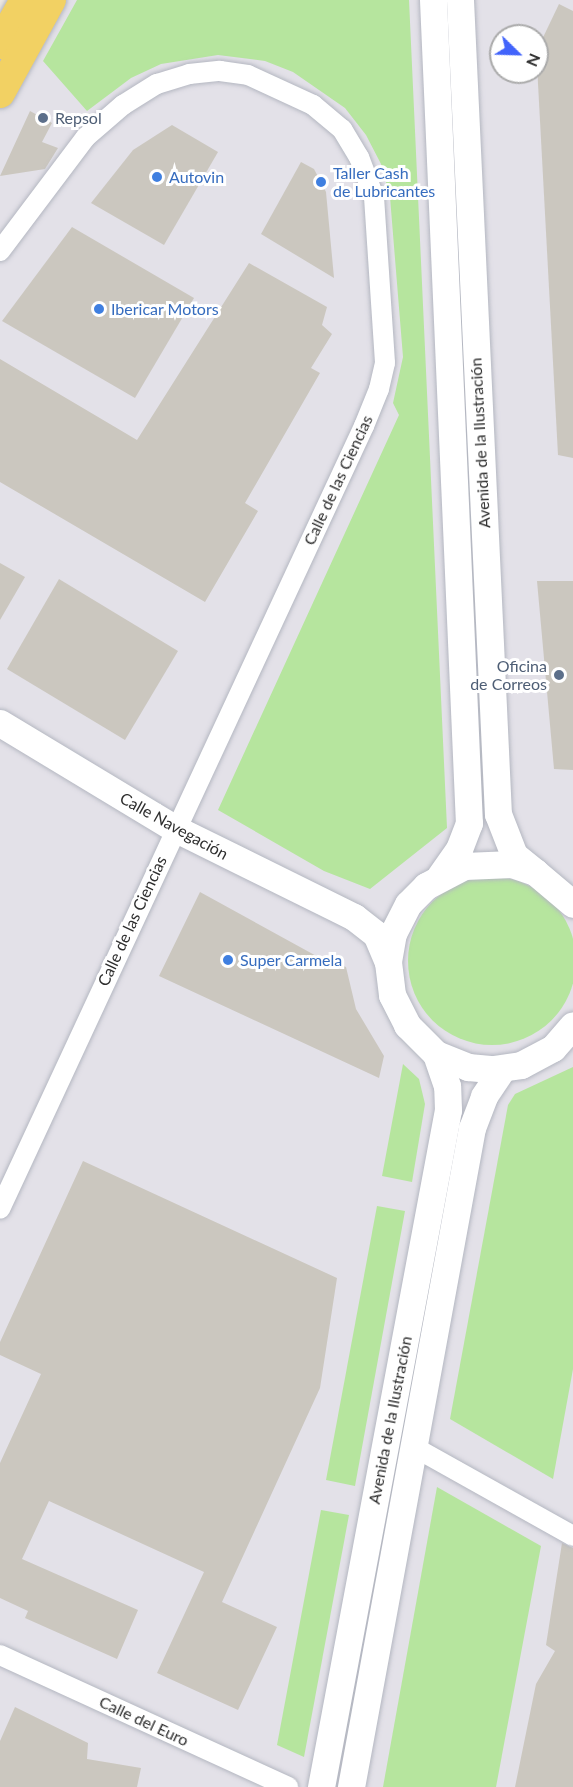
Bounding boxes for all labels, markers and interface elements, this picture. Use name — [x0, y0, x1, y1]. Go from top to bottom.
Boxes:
north arrow — [489, 24, 549, 84]
text: N — [523, 51, 545, 70]
place label: Repsol — [55, 108, 102, 128]
marker: Repsol — [36, 111, 50, 125]
place label: Taller Cash de Lubricantes — [333, 163, 435, 201]
place label: Autovin — [169, 167, 224, 187]
marker: Autovin — [150, 170, 164, 184]
marker: Taller Cash de Lubricantes — [314, 175, 328, 189]
place label: Ibericar Motors — [111, 299, 219, 319]
marker: Ibericar Motors — [92, 302, 106, 316]
street label: Avenida de la Ilustración — [466, 357, 494, 529]
street label: Calle de las Ciencias — [299, 412, 377, 548]
place label: Oficina de Correos — [470, 656, 547, 694]
marker: Oficina de Correos — [552, 668, 566, 682]
street label: Calle Navegación — [117, 788, 231, 864]
street label: Calle de las Ciencias — [93, 853, 171, 989]
place label: Super Carmela — [240, 950, 343, 970]
marker: Super Carmela — [221, 953, 235, 967]
street label: Avenida de la Ilustración — [364, 1334, 416, 1506]
street label: Calle del Euro — [96, 1692, 192, 1750]

